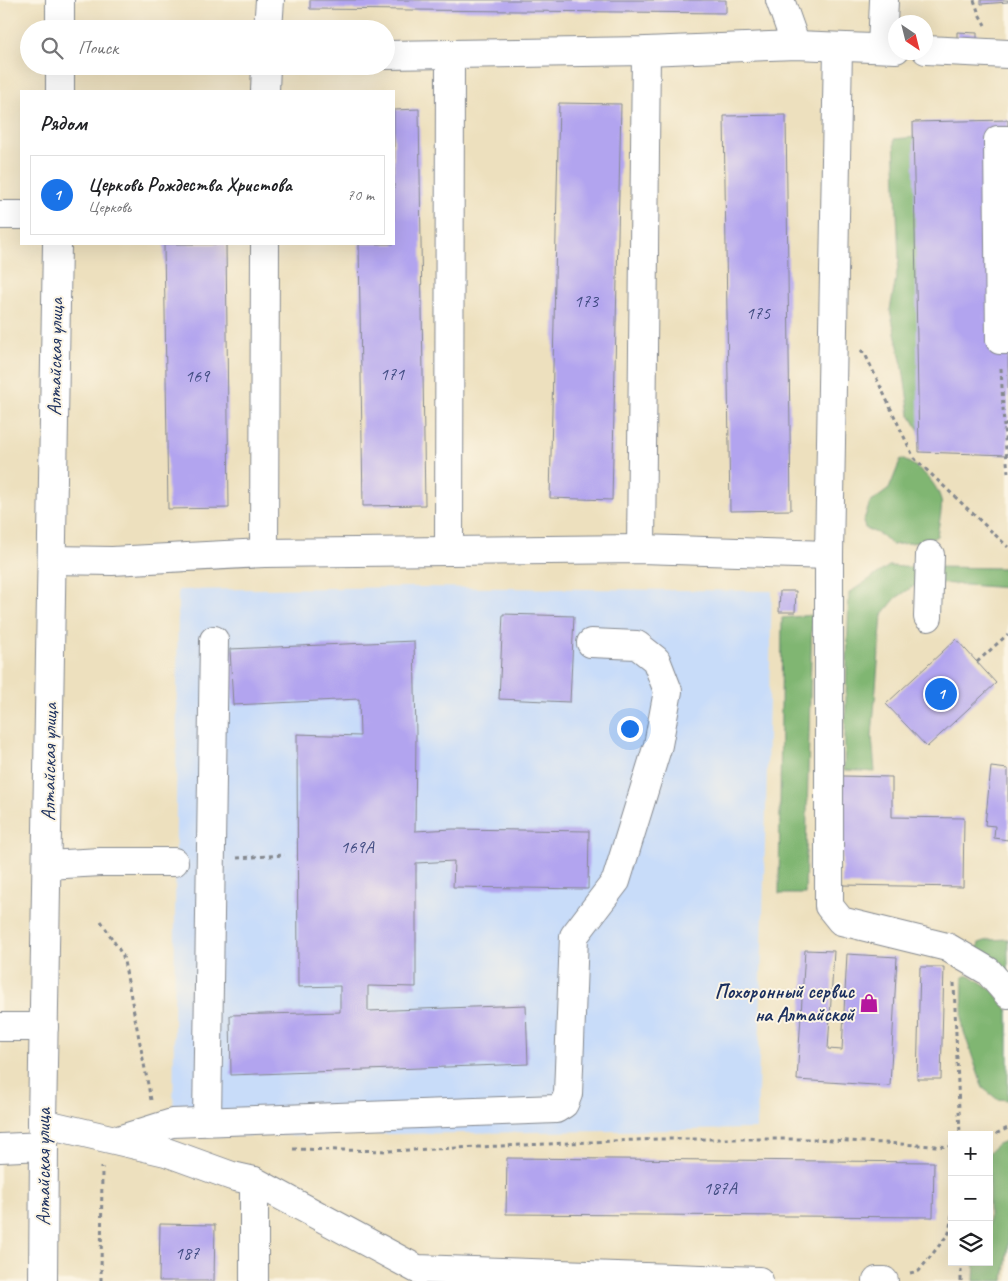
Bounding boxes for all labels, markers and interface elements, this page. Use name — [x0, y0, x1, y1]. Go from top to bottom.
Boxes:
north arrow — [888, 15, 933, 60]
search box — [20, 20, 395, 75]
icon: search — [38, 34, 66, 62]
text: Поиск — [78, 36, 118, 60]
text: Рядом — [40, 110, 87, 136]
text: Церковь Рождества Христова — [88, 173, 292, 197]
text: 1 — [53, 185, 61, 205]
text: 70 m — [347, 185, 374, 205]
text: Церковь — [88, 197, 131, 217]
house number: 173 — [574, 290, 600, 312]
street label: Алтайская улица — [41, 296, 69, 416]
house number: 175 — [746, 302, 771, 324]
house number: 171 — [380, 363, 405, 385]
house number: 169 — [185, 365, 211, 387]
pin: 1 — [925, 675, 957, 713]
street label: Алтайская улица — [35, 701, 63, 821]
your location — [617, 716, 643, 742]
house number: 169А — [340, 836, 375, 858]
place label: Похоронный сервис на Алтайской — [715, 979, 856, 1027]
shop icon: Похоронный сервис на Алтайской — [858, 992, 880, 1014]
street label: Алтайская улица — [31, 1106, 56, 1226]
map controls — [948, 1131, 993, 1266]
button: + — [948, 1131, 993, 1176]
button: − — [948, 1176, 993, 1221]
house number: 187А — [703, 1177, 738, 1199]
button: layers — [948, 1221, 993, 1266]
house number: 187 — [175, 1242, 200, 1264]

